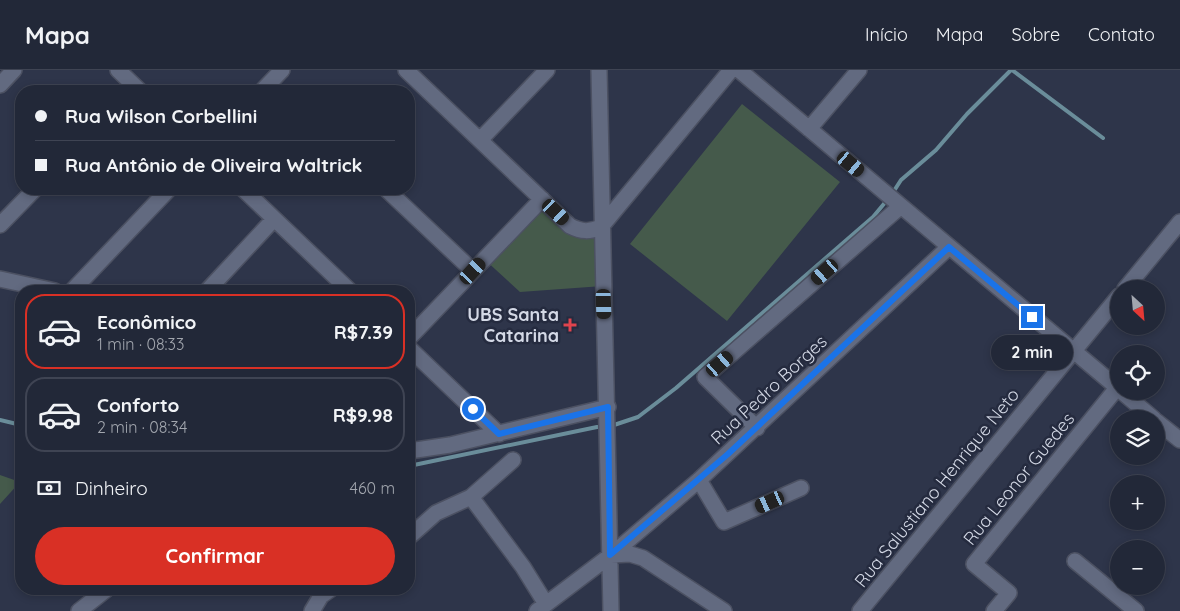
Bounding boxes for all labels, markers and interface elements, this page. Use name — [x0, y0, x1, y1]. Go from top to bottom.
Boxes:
text: Mapa — [25, 20, 90, 50]
text: Início — [865, 23, 908, 46]
text: Mapa — [936, 23, 983, 46]
text: Sobre — [1011, 23, 1060, 46]
text: Contato — [1088, 23, 1155, 46]
text: Rua Wilson Corbellini — [65, 104, 257, 128]
car — [834, 149, 867, 179]
text: Rua Antônio de Oliveira Waltrick — [65, 153, 362, 177]
car — [539, 196, 572, 228]
car — [457, 255, 488, 287]
car — [808, 256, 841, 288]
north arrow — [1110, 280, 1165, 335]
map controls — [1110, 280, 1165, 595]
car — [595, 289, 612, 319]
place label: UBS Santa Catarina — [467, 303, 559, 347]
route end — [1021, 306, 1043, 328]
icon: car — [37, 309, 82, 354]
text: Econômico — [97, 310, 196, 334]
marker: UBS Santa Catarina — [563, 318, 577, 332]
text: R$7.39 — [334, 320, 393, 344]
street label: Rua Pedro Borges — [706, 330, 832, 449]
text: 1 min · 08:33 — [97, 334, 184, 354]
callout: 2 min — [991, 334, 1073, 370]
text: 2 min — [1011, 342, 1053, 362]
button: locate — [1110, 345, 1165, 400]
car — [703, 348, 736, 380]
street label: Rua Salustiano Henrique Neto — [849, 384, 1024, 592]
icon: car — [37, 392, 82, 437]
text: Conforto — [97, 393, 179, 417]
route start — [462, 398, 484, 420]
text: R$9.98 — [333, 403, 393, 427]
street label: Rua Leonor Guedes — [958, 408, 1079, 550]
button: layers — [1110, 410, 1165, 465]
text: 2 min · 08:34 — [97, 417, 187, 437]
icon: cash — [35, 474, 63, 502]
button: + — [1110, 475, 1165, 530]
text: Dinheiro — [75, 476, 148, 500]
text: 460 m — [349, 478, 395, 498]
car — [753, 489, 786, 515]
button: Confirmar — [35, 527, 395, 585]
button: − — [1110, 540, 1165, 595]

